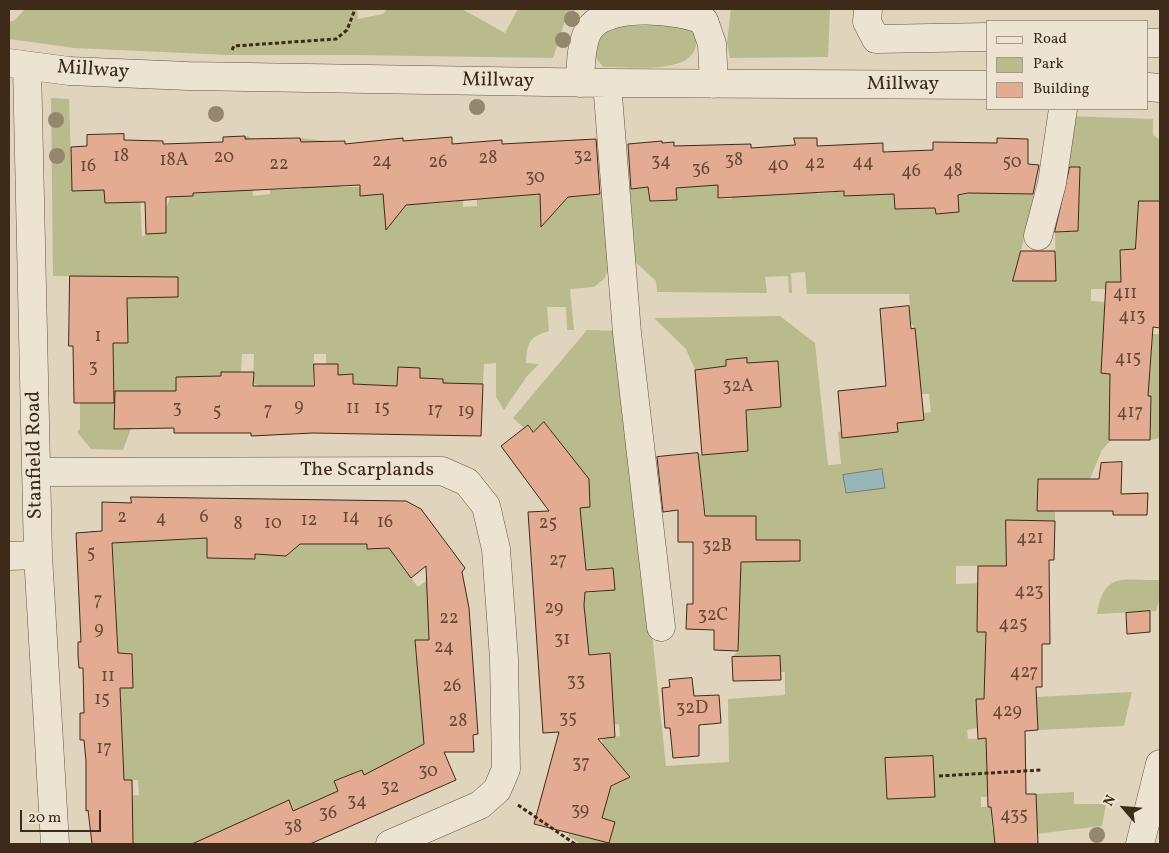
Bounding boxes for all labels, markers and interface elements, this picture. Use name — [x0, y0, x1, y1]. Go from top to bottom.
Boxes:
legend — [986, 20, 1149, 110]
text: Road — [1033, 29, 1067, 50]
text: Park — [1033, 54, 1064, 75]
street label: Millway — [56, 57, 130, 85]
street label: Millway — [462, 69, 534, 95]
street label: Millway — [867, 73, 939, 97]
text: Building — [1033, 79, 1089, 100]
house number: 18 — [113, 147, 129, 169]
house number: 32 — [574, 147, 592, 169]
house number: 20 — [214, 148, 234, 170]
house number: 28 — [479, 149, 497, 171]
house number: 18A — [160, 151, 188, 173]
house number: 38 — [725, 151, 743, 173]
house number: 24 — [372, 152, 392, 174]
house number: 34 — [651, 152, 671, 174]
house number: 26 — [429, 153, 447, 175]
house number: 44 — [852, 153, 874, 175]
house number: 50 — [1002, 153, 1022, 175]
house number: 42 — [805, 154, 825, 176]
house number: 22 — [269, 155, 289, 177]
house number: 40 — [767, 156, 789, 178]
house number: 16 — [80, 157, 96, 179]
house number: 36 — [692, 160, 710, 182]
house number: 46 — [901, 162, 921, 184]
house number: 48 — [943, 162, 963, 184]
house number: 30 — [525, 168, 545, 190]
house number: 411 — [1113, 284, 1137, 306]
house number: 413 — [1119, 307, 1145, 329]
house number: 1 — [95, 327, 101, 349]
house number: 415 — [1115, 349, 1141, 371]
house number: 3 — [88, 358, 98, 380]
house number: 32A — [722, 377, 754, 399]
street label: Stanfield Road — [23, 391, 49, 519]
house number: 9 — [294, 397, 304, 419]
house number: 3 — [172, 399, 182, 421]
house number: 11 — [346, 399, 360, 421]
house number: 15 — [374, 399, 390, 421]
house number: 7 — [264, 401, 272, 423]
house number: 17 — [427, 401, 443, 423]
house number: 5 — [213, 402, 221, 424]
house number: 19 — [458, 402, 474, 424]
house number: 417 — [1117, 403, 1143, 425]
street label: The Scarplands — [300, 459, 434, 483]
house number: 2 — [117, 508, 127, 530]
house number: 6 — [199, 508, 209, 530]
house number: 14 — [342, 508, 360, 530]
house number: 4 — [156, 509, 166, 531]
house number: 12 — [301, 511, 317, 533]
house number: 16 — [377, 513, 393, 535]
house number: 10 — [264, 514, 282, 536]
house number: 25 — [539, 514, 557, 536]
house number: 8 — [233, 515, 243, 537]
house number: 421 — [1016, 529, 1044, 551]
house number: 32B — [702, 537, 732, 559]
house number: 5 — [87, 544, 95, 566]
house number: 27 — [549, 551, 567, 573]
house number: 423 — [1014, 582, 1044, 604]
house number: 7 — [94, 591, 102, 613]
house number: 29 — [545, 599, 563, 621]
house number: 32C — [698, 606, 728, 628]
house number: 22 — [439, 609, 459, 631]
house number: 425 — [998, 615, 1028, 637]
house number: 9 — [94, 620, 104, 642]
house number: 31 — [554, 630, 570, 652]
house number: 24 — [434, 638, 454, 660]
house number: 427 — [1010, 663, 1038, 685]
house number: 11 — [101, 667, 115, 689]
house number: 33 — [567, 672, 585, 694]
house number: 26 — [443, 677, 461, 699]
house number: 15 — [94, 690, 110, 712]
house number: 32D — [676, 699, 708, 721]
house number: 429 — [992, 702, 1022, 724]
house number: 35 — [559, 709, 577, 731]
house number: 28 — [449, 712, 467, 734]
house number: 17 — [96, 739, 112, 761]
house number: 37 — [572, 754, 590, 776]
house number: 30 — [418, 762, 438, 784]
house number: 32 — [381, 778, 399, 800]
north arrow — [1099, 783, 1149, 833]
house number: 34 — [347, 792, 367, 814]
text: N — [1099, 792, 1121, 810]
scale bar — [22, 800, 104, 832]
house number: 39 — [571, 801, 589, 823]
house number: 36 — [319, 804, 337, 826]
house number: 435 — [1000, 806, 1028, 828]
text: 20 m — [28, 808, 61, 829]
house number: 38 — [284, 818, 302, 840]

